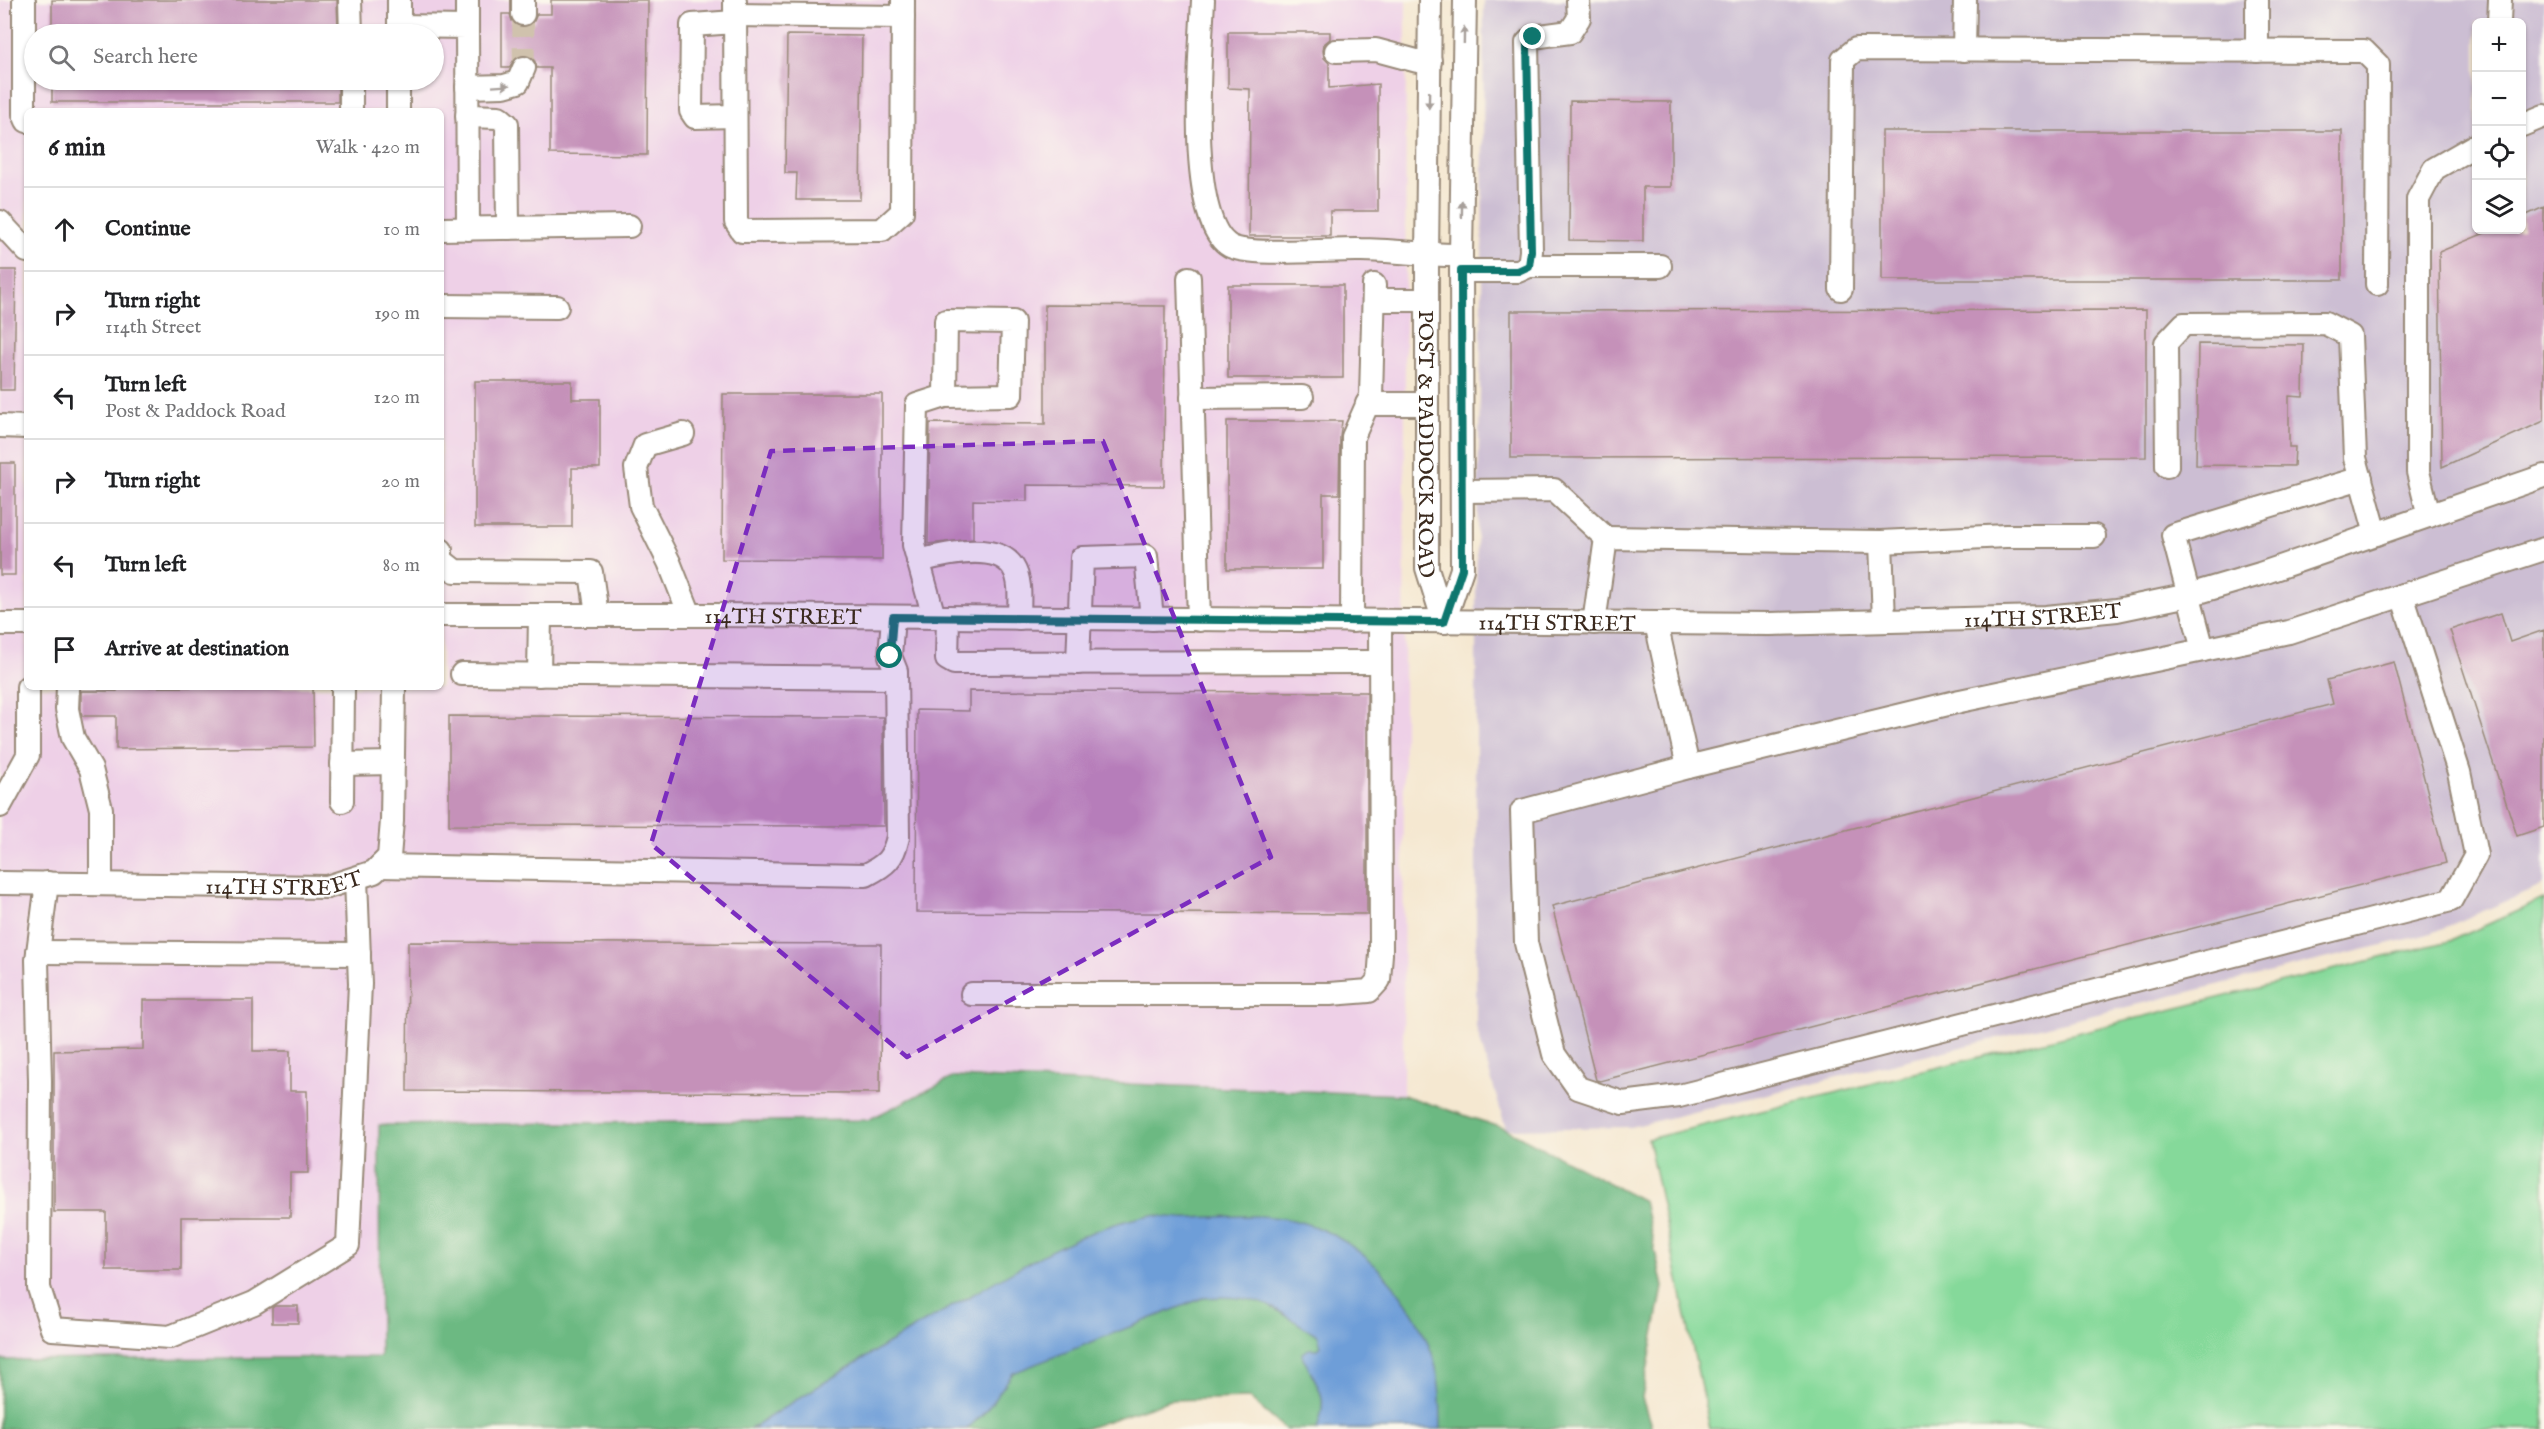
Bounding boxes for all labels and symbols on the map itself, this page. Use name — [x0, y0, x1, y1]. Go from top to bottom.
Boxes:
route end — [1519, 23, 1545, 49]
one-way arrow — [1459, 25, 1469, 44]
one-way arrow — [492, 81, 511, 91]
one-way arrow — [1424, 91, 1434, 110]
one-way arrow — [1457, 200, 1467, 219]
street label: POST & PADDOCK ROAD — [1409, 310, 1441, 582]
street label: 114TH STREET — [1964, 598, 2123, 635]
street label: 114TH STREET — [704, 603, 862, 632]
street label: 114TH STREET — [1478, 610, 1636, 639]
route start — [876, 642, 902, 668]
street label: 114TH STREET — [205, 865, 366, 903]

